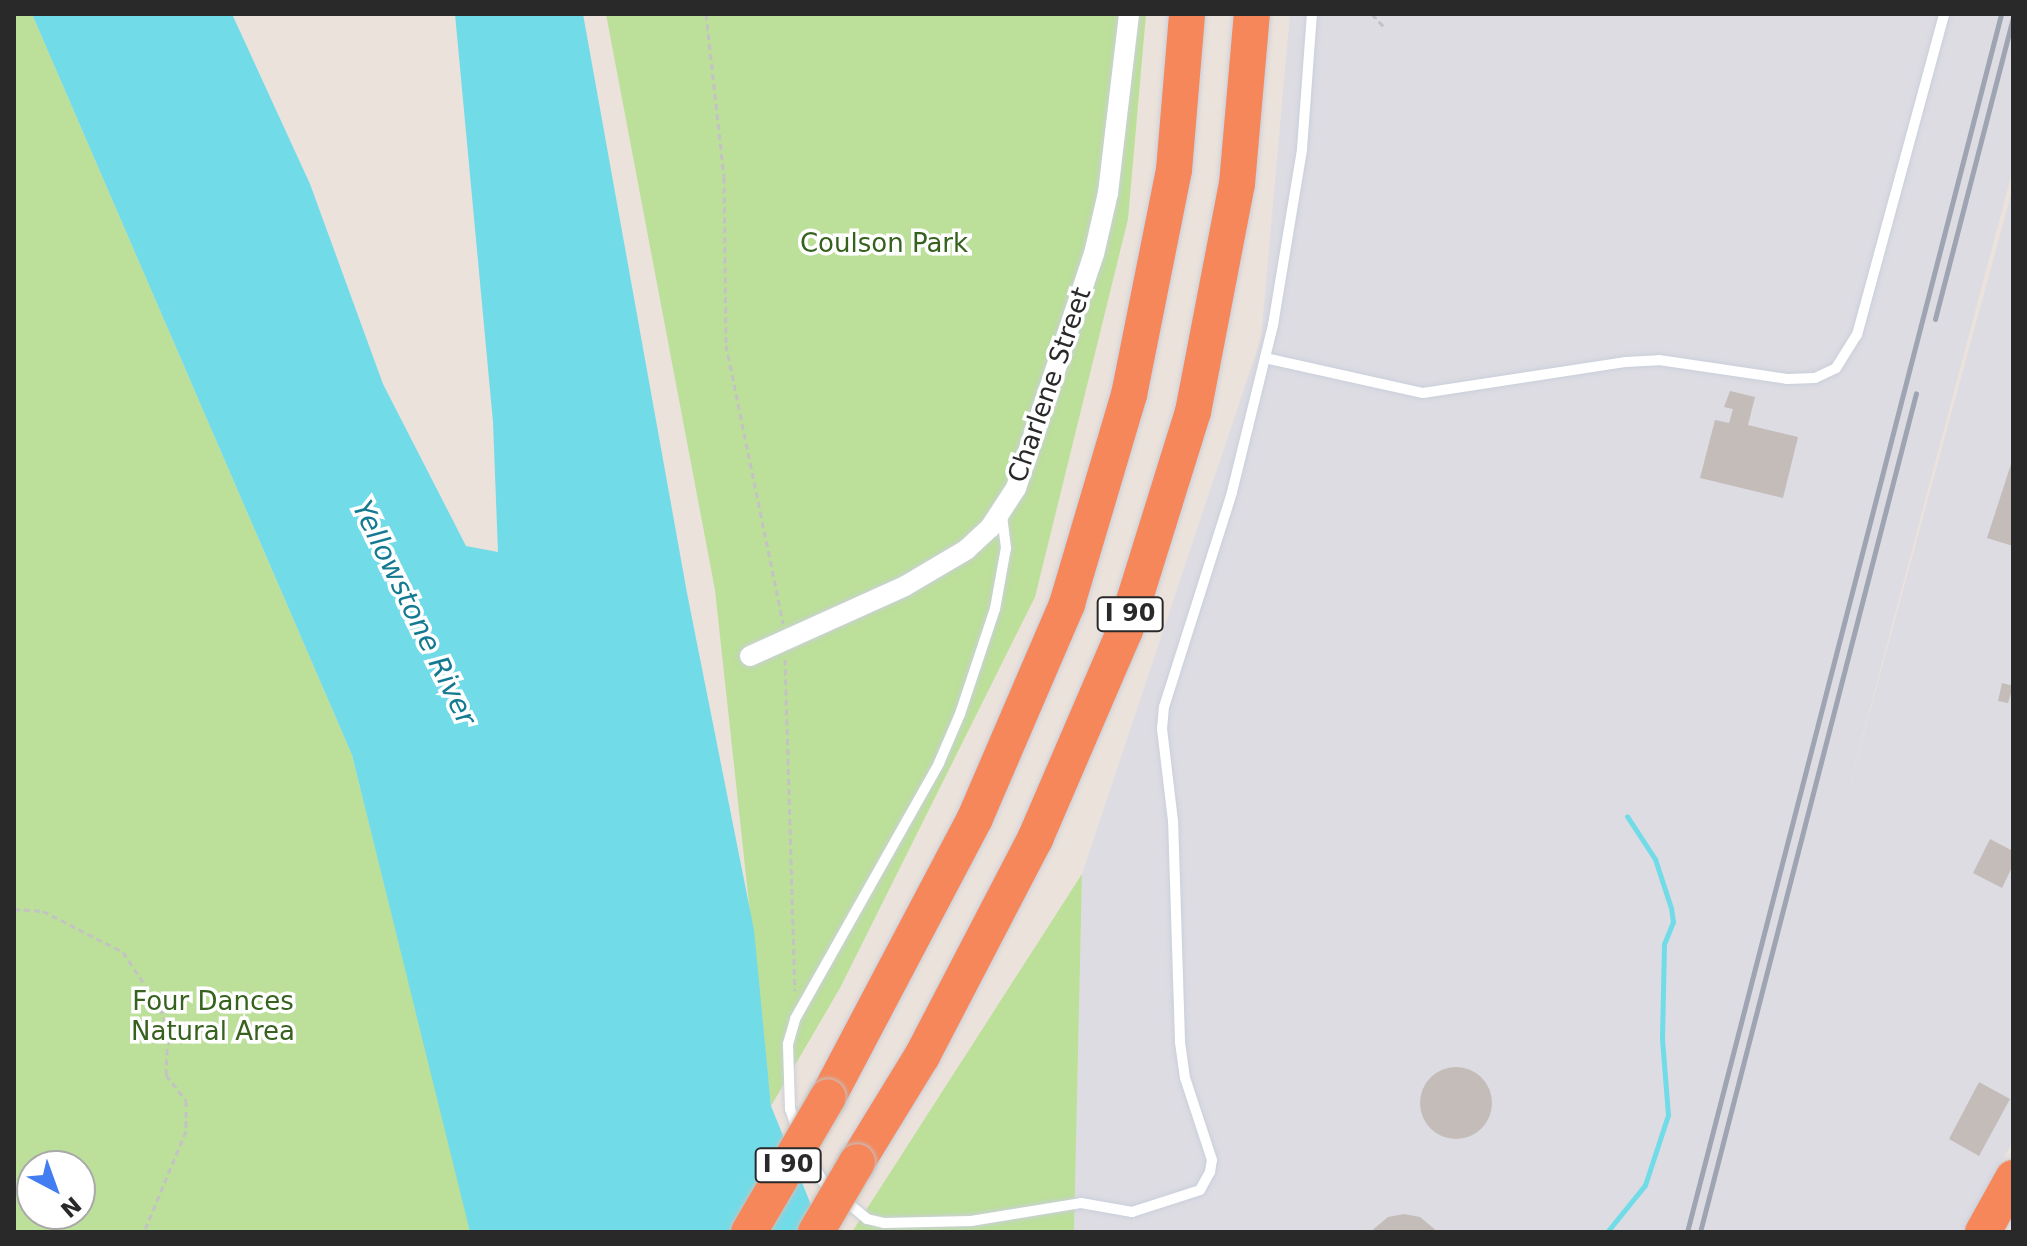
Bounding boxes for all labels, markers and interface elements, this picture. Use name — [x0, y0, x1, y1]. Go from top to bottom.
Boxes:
park label: Coulson Park — [800, 228, 968, 260]
street label: Charlene Street — [1002, 283, 1098, 487]
water label: Yellowstone River — [345, 495, 483, 731]
road number: I 90 — [1096, 594, 1164, 634]
park label: Four Dances Natural Area — [131, 986, 295, 1048]
road number: I 90 — [754, 1145, 822, 1185]
north arrow — [16, 1150, 96, 1230]
text: N — [56, 1191, 86, 1222]

